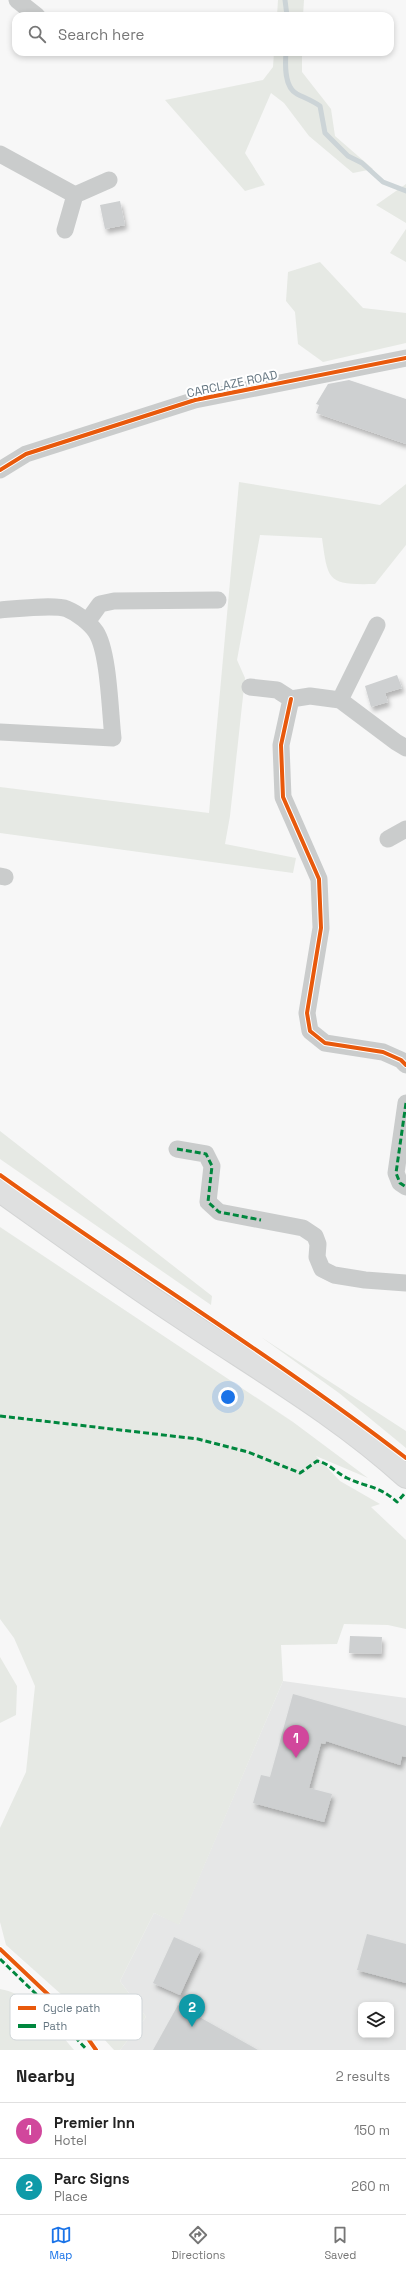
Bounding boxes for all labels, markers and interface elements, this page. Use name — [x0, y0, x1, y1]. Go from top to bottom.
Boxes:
search box — [12, 12, 394, 56]
icon: search — [26, 23, 48, 45]
text: Search here — [58, 25, 144, 44]
street label: CARCLAZE ROAD — [185, 367, 279, 401]
your location — [218, 1387, 238, 1407]
pin: 1 — [283, 1725, 309, 1758]
legend — [10, 1994, 142, 2040]
pin: 2 — [179, 1994, 205, 2027]
text: Cycle path — [43, 2001, 100, 2015]
map controls — [358, 2002, 394, 2038]
button: layers — [358, 2002, 394, 2038]
text: Path — [43, 2019, 67, 2033]
text: Nearby — [16, 2065, 75, 2087]
text: 2 results — [336, 2068, 390, 2085]
text: Premier Inn — [54, 2113, 135, 2132]
text: 1 — [26, 2122, 32, 2139]
text: 150 m — [354, 2122, 390, 2139]
text: Hotel — [54, 2132, 87, 2149]
text: Parc Signs — [54, 2169, 130, 2188]
text: 2 — [25, 2178, 33, 2195]
text: 260 m — [351, 2178, 390, 2195]
text: Place — [54, 2188, 88, 2205]
tab: Map — [50, 2224, 72, 2262]
tab: Directions — [171, 2224, 225, 2262]
tab: Saved — [324, 2224, 356, 2262]

